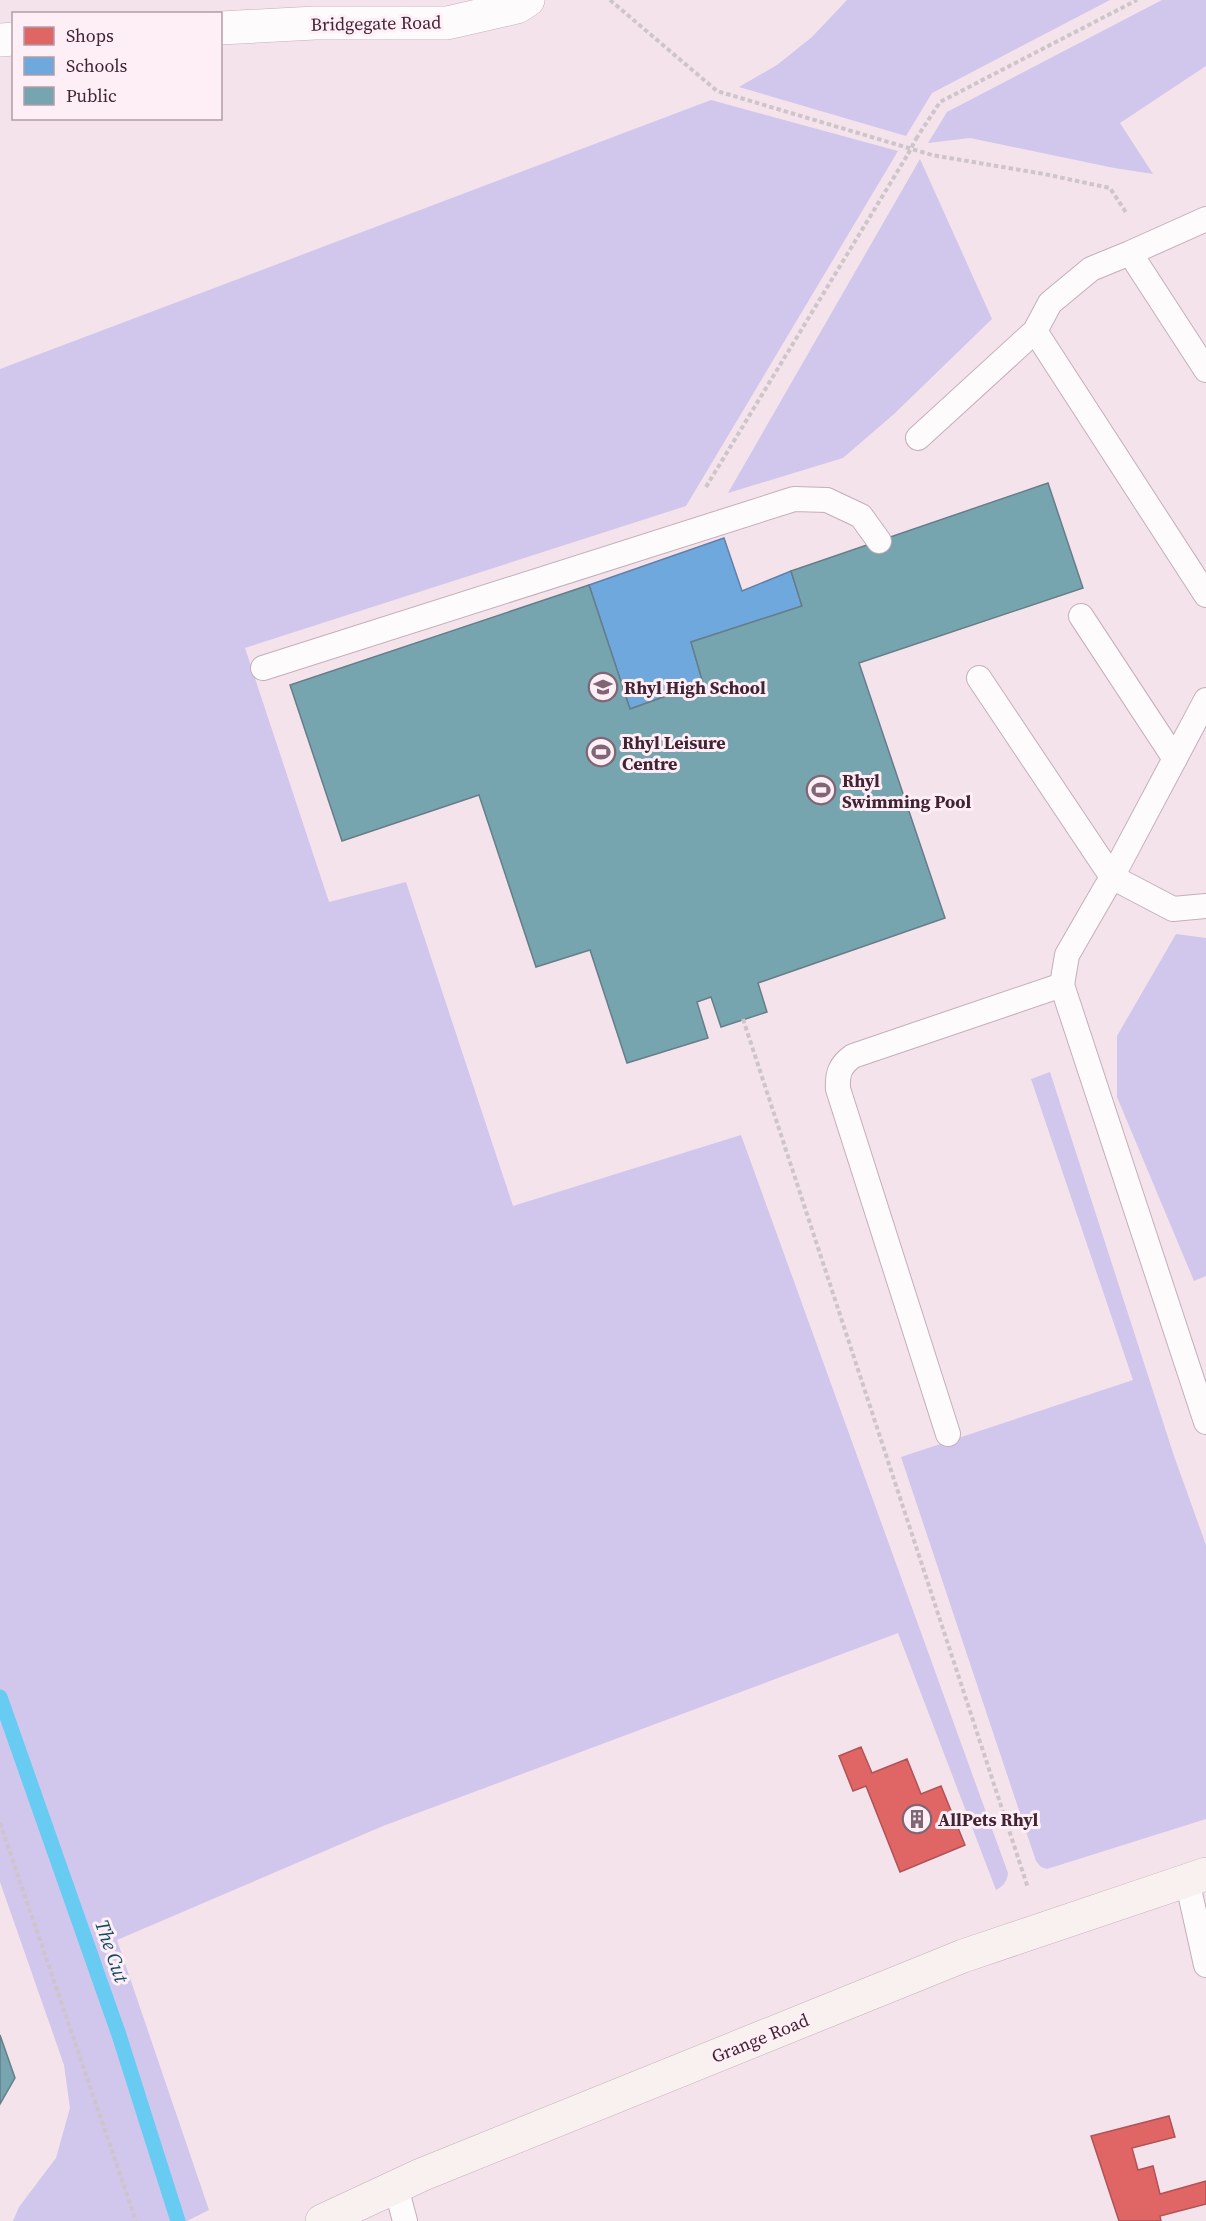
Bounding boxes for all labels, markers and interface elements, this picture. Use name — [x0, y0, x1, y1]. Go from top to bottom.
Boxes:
street label: Bridgegate Road — [310, 9, 442, 37]
legend — [12, 12, 222, 120]
text: Shops — [66, 23, 114, 48]
text: Schools — [66, 53, 128, 78]
text: Public — [66, 83, 117, 108]
school or university icon: Rhyl High School — [587, 671, 619, 703]
place label: Rhyl High School — [624, 675, 766, 700]
place label: Rhyl Leisure Centre — [622, 730, 726, 776]
sports icon: Rhyl Leisure Centre — [585, 736, 617, 768]
place label: Rhyl Swimming Pool — [842, 768, 971, 814]
sports icon: Rhyl Swimming Pool — [805, 774, 837, 806]
building icon: AllPets Rhyl — [901, 1803, 933, 1835]
place label: AllPets Rhyl — [938, 1807, 1038, 1832]
water label: The Cut — [88, 1916, 136, 1988]
street label: Grange Road — [708, 2007, 812, 2069]

